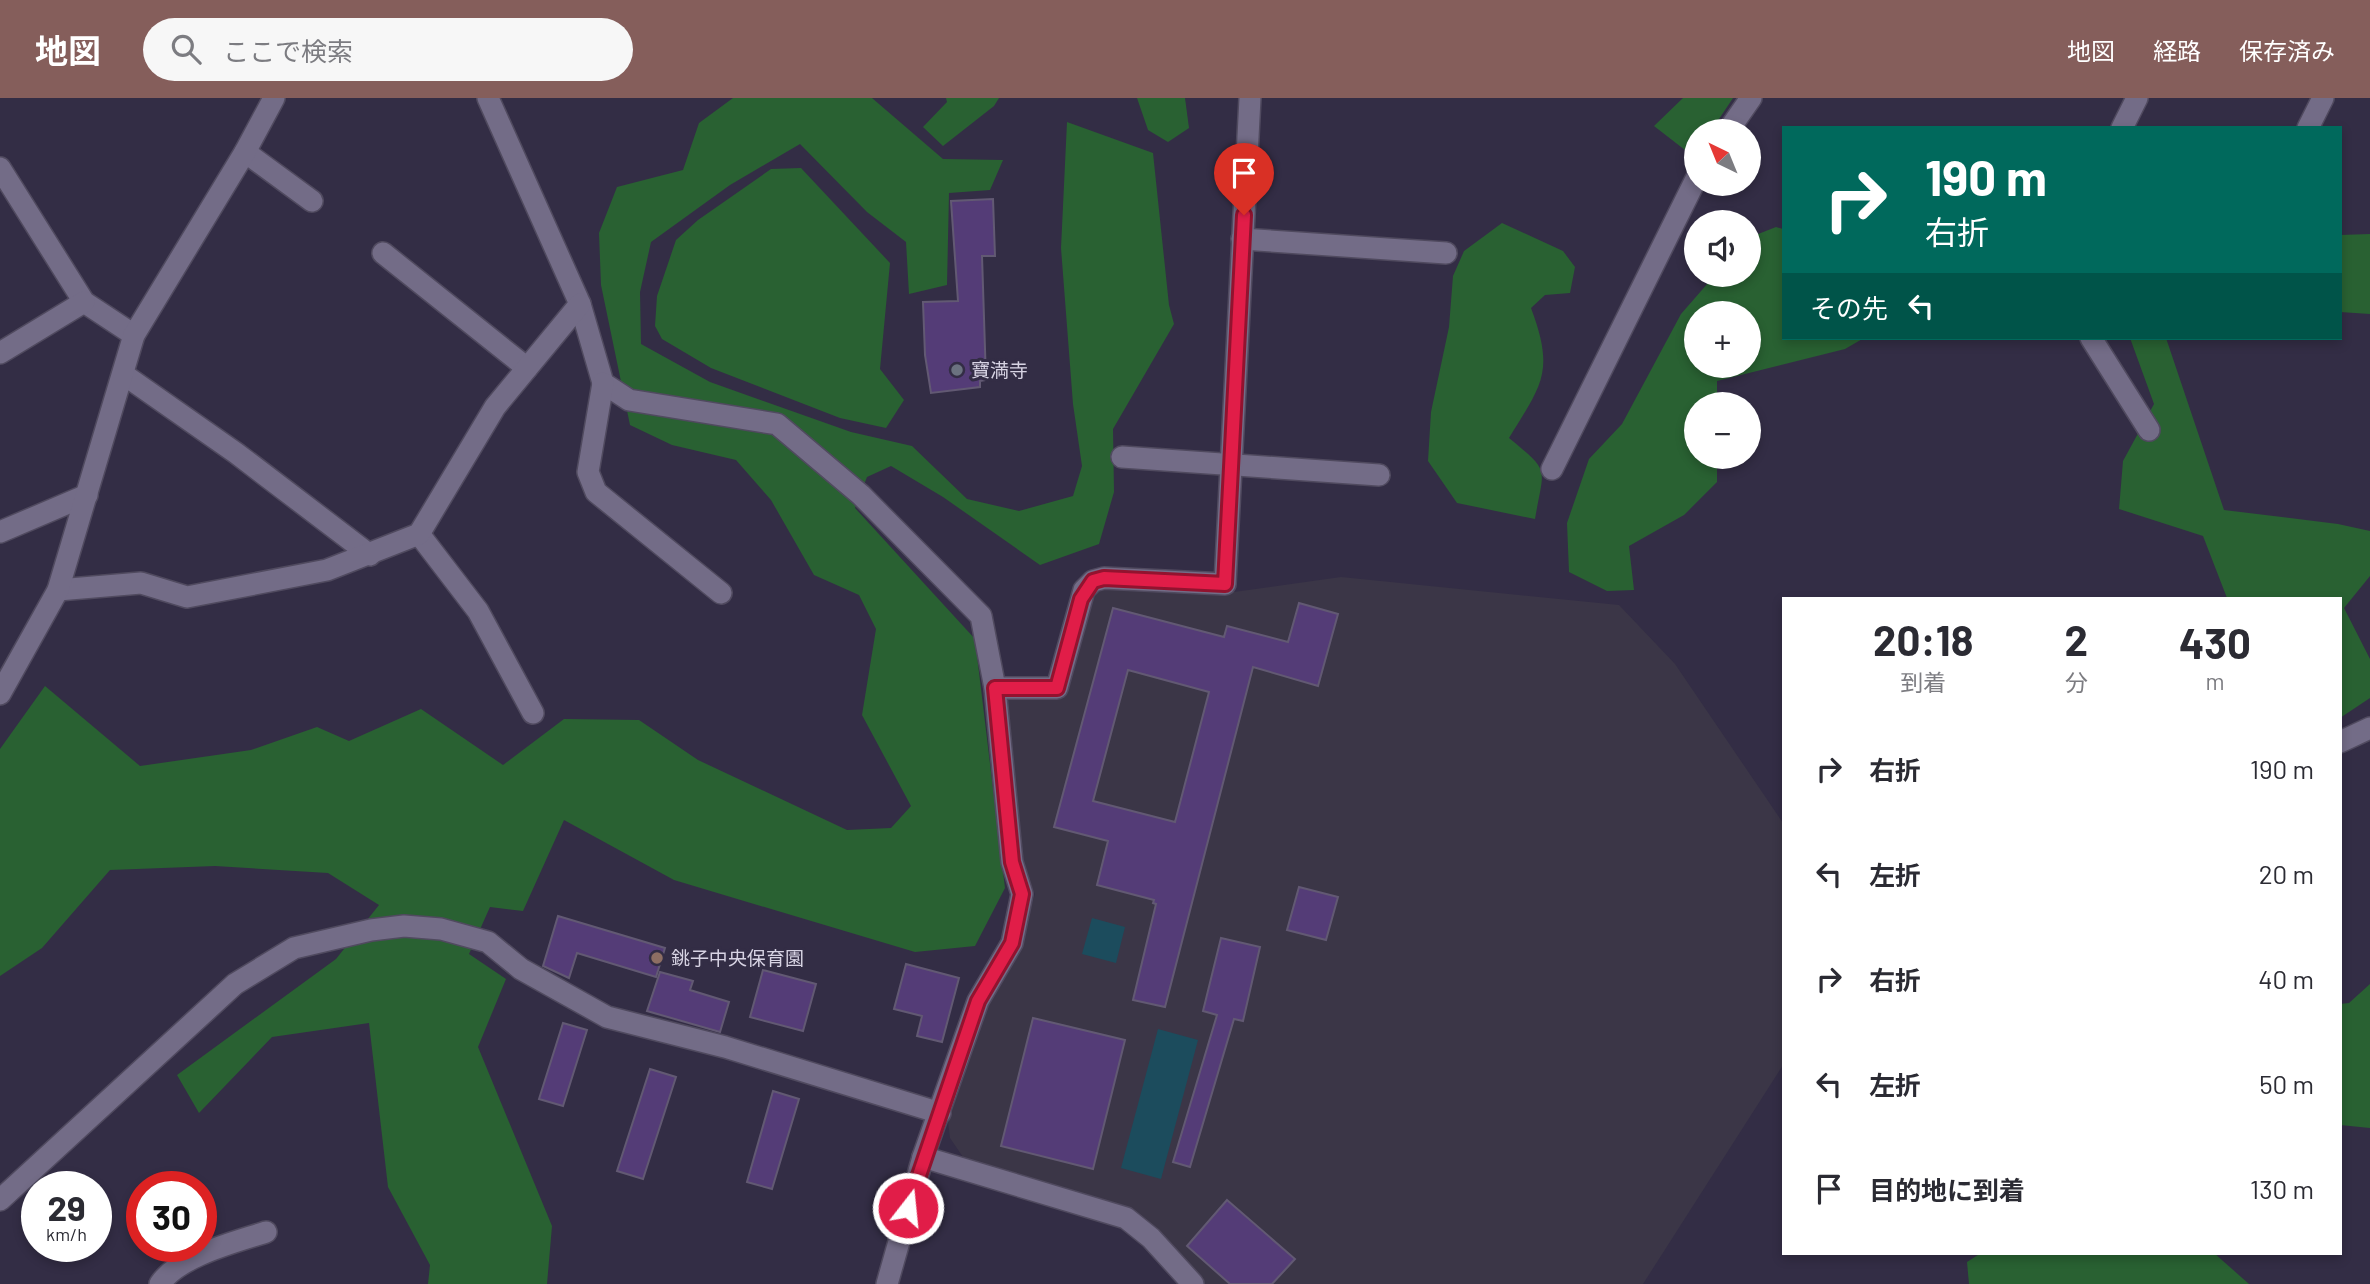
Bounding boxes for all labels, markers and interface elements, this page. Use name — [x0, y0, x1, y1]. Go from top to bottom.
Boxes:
search box — [143, 18, 633, 81]
text: 地図 — [35, 30, 101, 70]
icon: search — [167, 30, 205, 68]
text: ここで検索 — [223, 35, 353, 66]
text: 地図 — [2067, 36, 2115, 65]
text: 経路 — [2153, 36, 2201, 65]
text: 保存済み — [2239, 36, 2335, 65]
north arrow — [1684, 119, 1760, 196]
map controls — [1684, 119, 1761, 469]
pin — [1214, 143, 1274, 215]
text: 190 m — [1925, 147, 2047, 206]
icon: arrive — [1225, 154, 1263, 192]
icon: right — [1810, 154, 1901, 245]
button: sound — [1684, 210, 1761, 287]
text: 右折 — [1925, 212, 1989, 250]
icon: left — [1902, 287, 1940, 325]
text: その先 — [1810, 292, 1888, 323]
button: + — [1684, 301, 1761, 378]
place label: 寶満寺 — [971, 358, 1028, 381]
marker: 寶満寺 — [949, 362, 965, 378]
button: − — [1684, 392, 1761, 469]
text: 20:18 — [1873, 614, 1973, 664]
text: 2 — [2064, 614, 2088, 664]
text: 430 — [2179, 617, 2251, 667]
text: m — [2205, 667, 2224, 695]
text: 到着 — [1900, 668, 1946, 696]
text: 分 — [2065, 668, 2088, 696]
icon: right — [1810, 750, 1848, 788]
text: 190 m — [2250, 753, 2314, 784]
text: 右折 — [1869, 754, 1921, 785]
icon: left — [1810, 855, 1848, 893]
text: 20 m — [2259, 858, 2314, 889]
text: 左折 — [1869, 859, 1921, 890]
place label: 銚子中央保育園 — [671, 946, 804, 969]
marker: 銚子中央保育園 — [649, 950, 665, 966]
icon: right — [1810, 960, 1848, 998]
text: 40 m — [2258, 963, 2314, 994]
text: 右折 — [1869, 964, 1921, 995]
icon: left — [1810, 1065, 1848, 1103]
text: 50 m — [2259, 1068, 2314, 1099]
text: 左折 — [1869, 1069, 1921, 1100]
icon: arrive — [1810, 1170, 1848, 1208]
speed limit sign: 30 — [126, 1171, 217, 1262]
position arrow — [871, 1171, 945, 1245]
text: 130 m — [2250, 1173, 2314, 1204]
text: 目的地に到着 — [1869, 1174, 2025, 1205]
text: 29 — [47, 1186, 86, 1228]
text: km/h — [46, 1223, 87, 1245]

